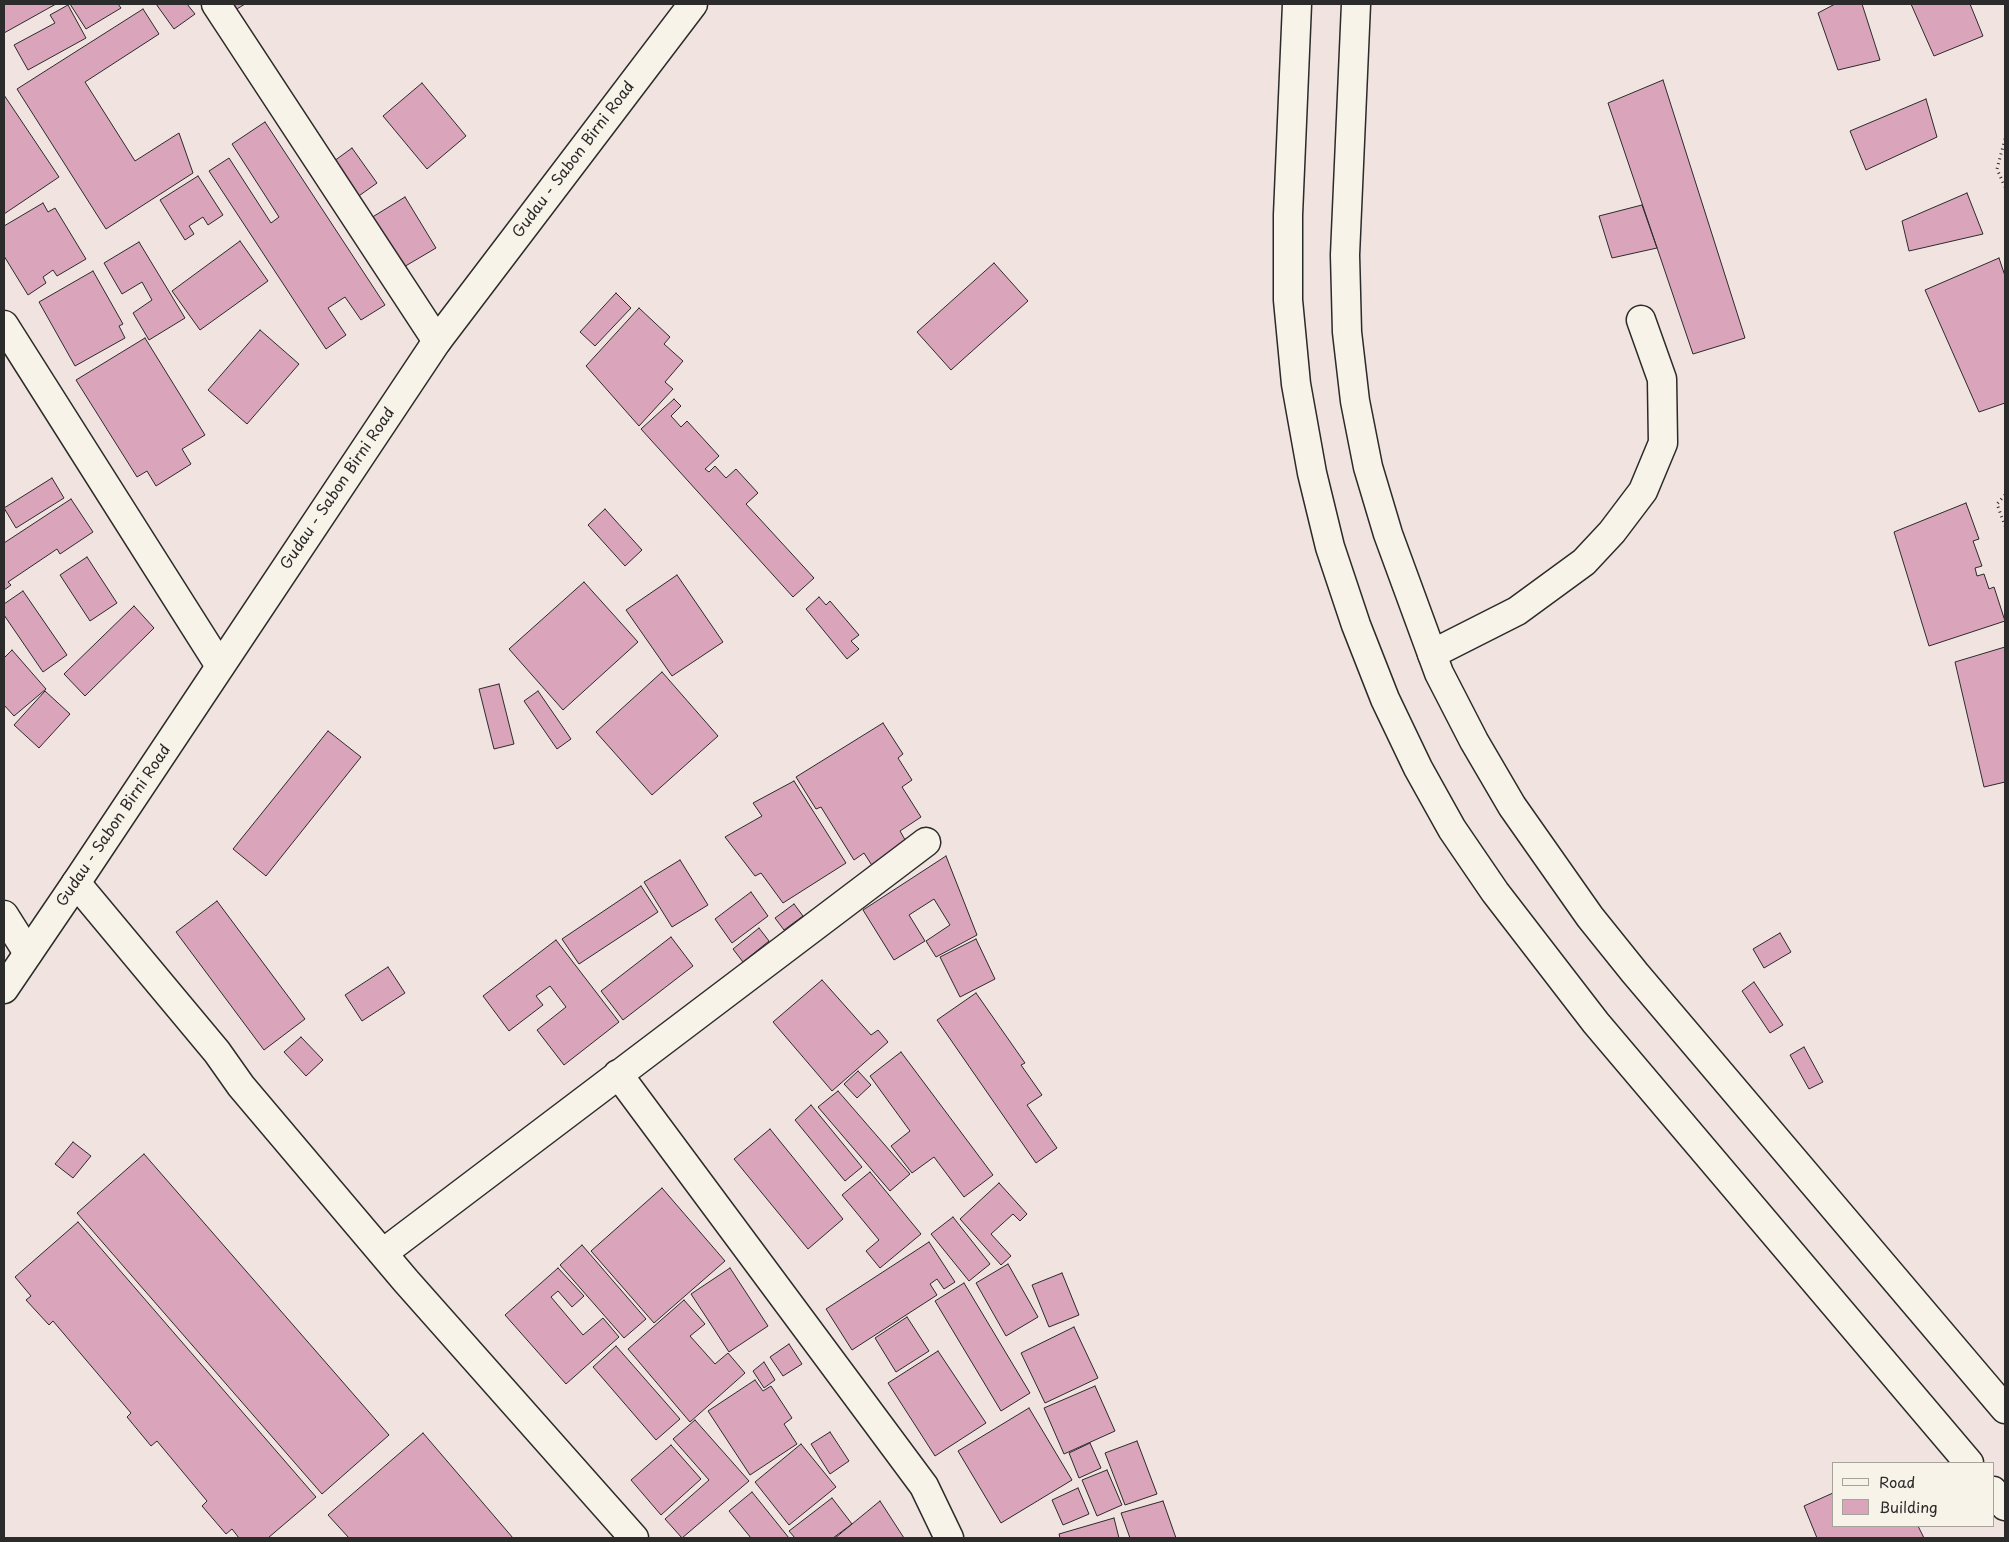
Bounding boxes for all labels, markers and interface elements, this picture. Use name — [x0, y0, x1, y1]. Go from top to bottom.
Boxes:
street label: Gudau - Sabon Birni Road — [509, 78, 639, 242]
street label: Gudau - Sabon Birni Road — [277, 405, 399, 573]
street label: Gudau - Sabon Birni Road — [53, 742, 175, 910]
legend — [1832, 1462, 1994, 1527]
text: Road — [1879, 1470, 1915, 1493]
text: Building — [1879, 1495, 1938, 1518]

